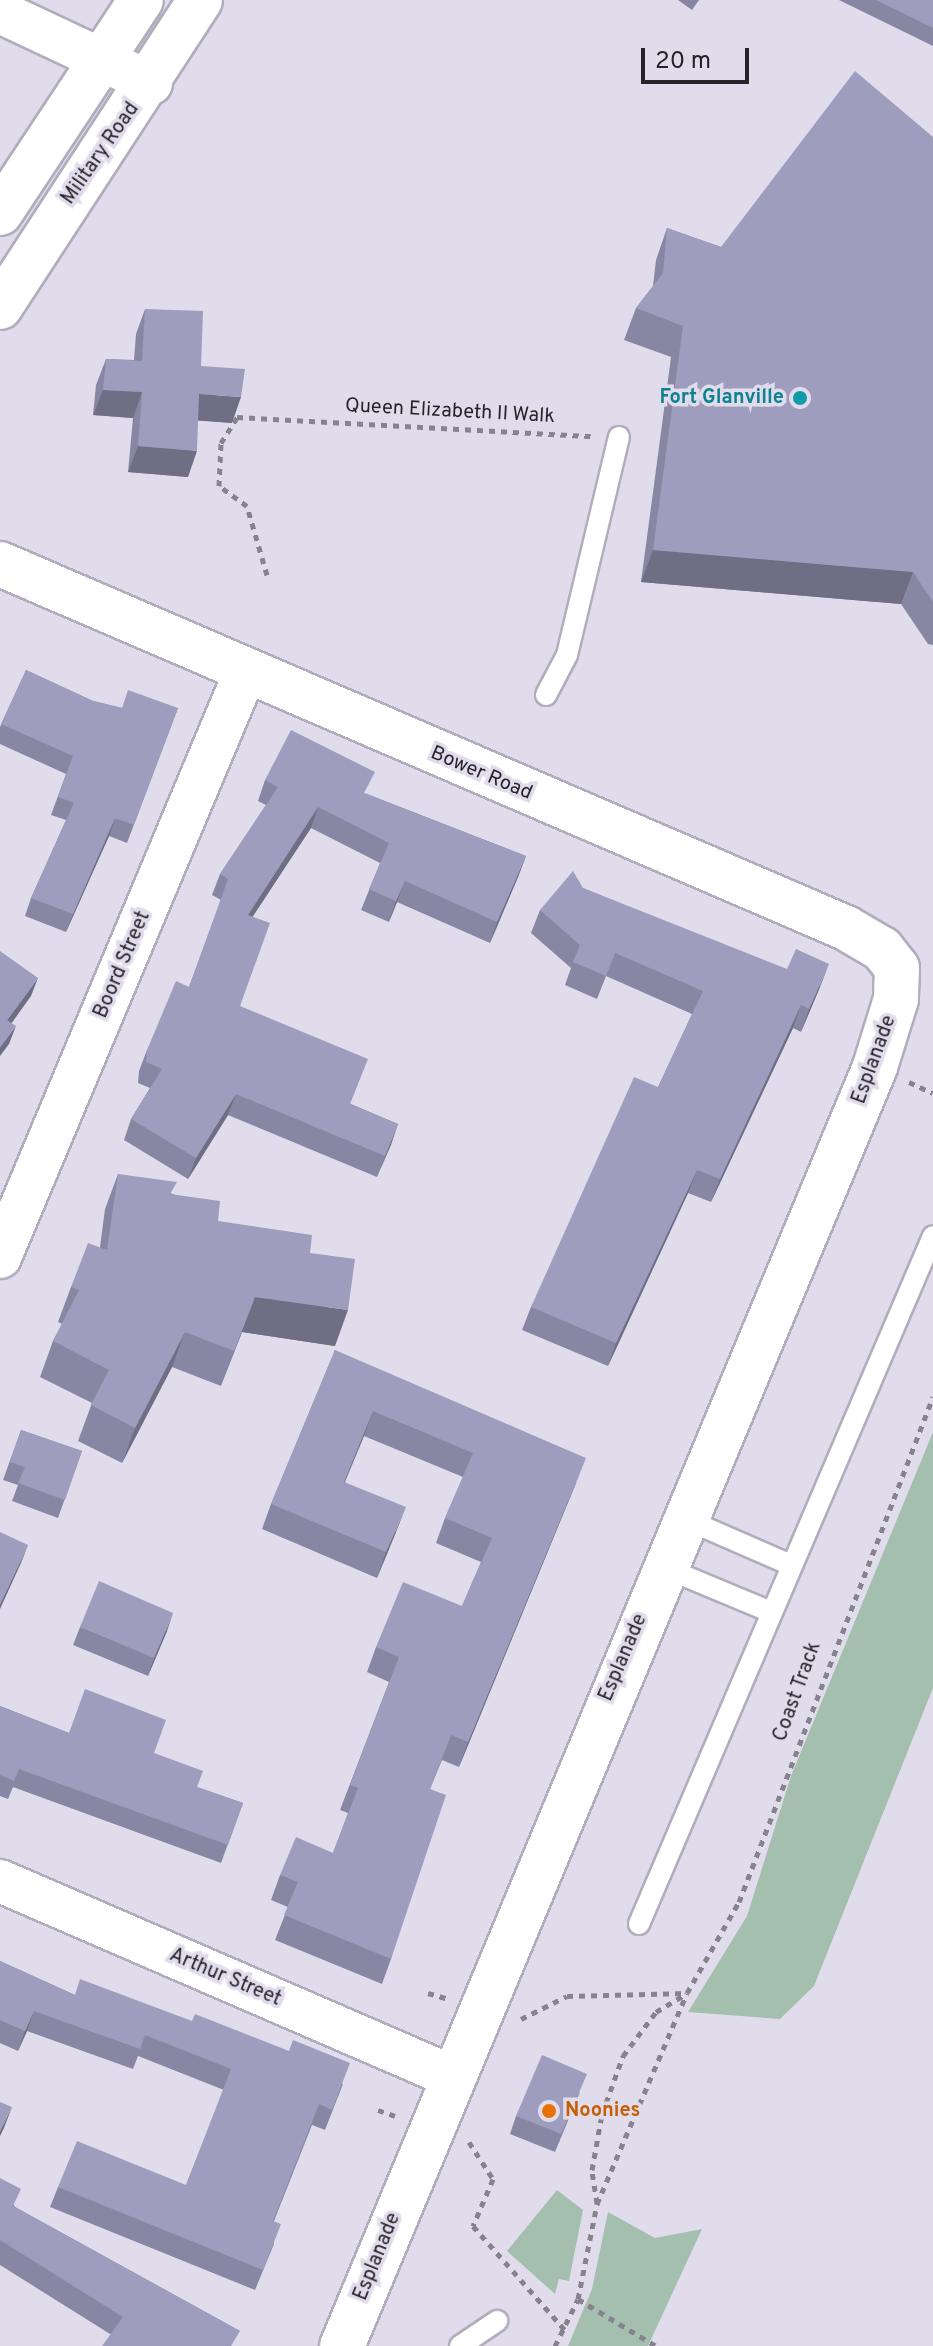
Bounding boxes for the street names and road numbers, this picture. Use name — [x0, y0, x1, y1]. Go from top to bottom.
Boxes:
street label: Military Road — [57, 98, 145, 210]
street label: Queen Elizabeth II Walk — [344, 395, 556, 429]
street label: Bower Road — [427, 742, 535, 806]
street label: Boord Street — [90, 908, 156, 1022]
street label: Esplanade — [848, 1012, 902, 1108]
street label: Esplanade — [595, 1611, 653, 1705]
street label: Coast Track — [769, 1638, 827, 1746]
street label: Arthur Street — [166, 1944, 284, 2012]
street label: Esplanade — [350, 2210, 406, 2304]

